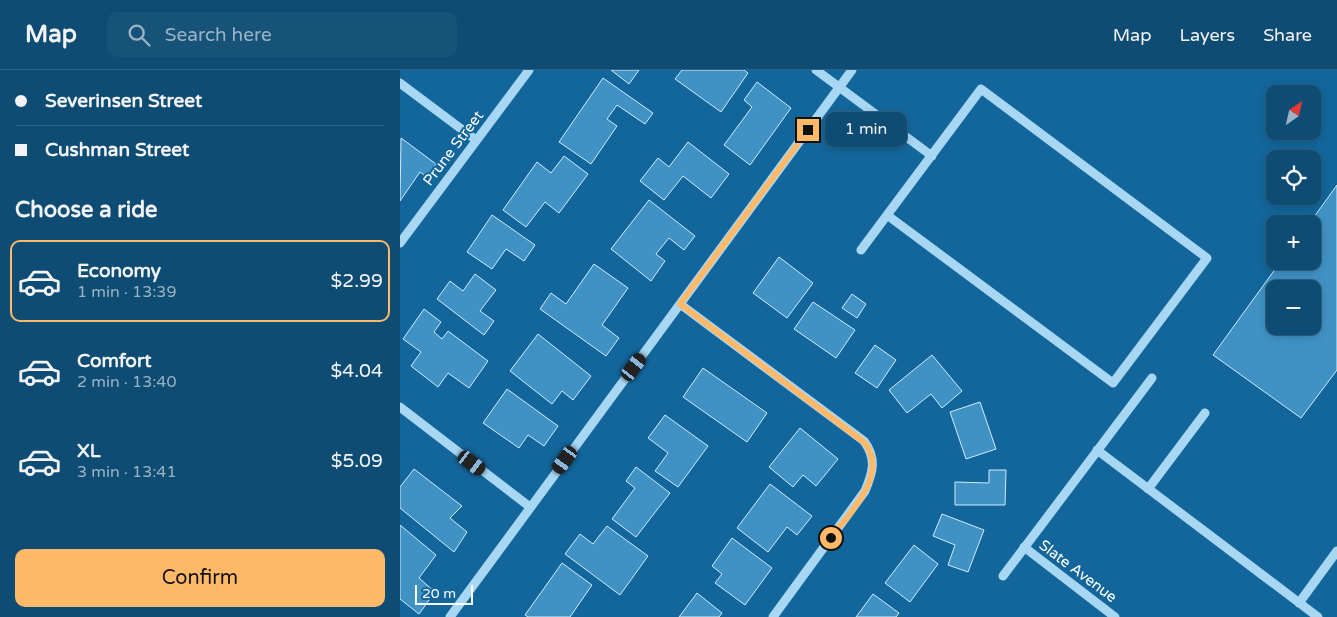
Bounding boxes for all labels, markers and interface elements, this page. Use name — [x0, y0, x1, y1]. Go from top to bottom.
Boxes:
search box — [107, 12, 457, 57]
text: Map — [25, 20, 77, 49]
icon: search — [125, 21, 153, 49]
text: Search here — [165, 24, 272, 46]
text: Map — [1113, 24, 1152, 46]
text: Layers — [1180, 24, 1235, 46]
text: Share — [1263, 24, 1312, 46]
north arrow — [1266, 85, 1321, 140]
map controls — [1266, 85, 1321, 335]
text: Severinsen Street — [45, 90, 202, 112]
street label: Prune Street — [419, 107, 487, 189]
callout: 1 min — [826, 112, 908, 148]
route end — [797, 119, 819, 141]
text: 1 min — [845, 119, 887, 139]
text: Cushman Street — [45, 139, 189, 161]
button: locate — [1266, 150, 1321, 205]
text: Choose a ride — [15, 197, 158, 223]
button: + — [1266, 215, 1321, 270]
icon: car — [17, 259, 62, 304]
text: Economy — [77, 260, 161, 282]
text: $2.99 — [331, 270, 383, 292]
button: − — [1266, 280, 1321, 335]
text: 1 min · 13:39 — [77, 282, 176, 302]
icon: car — [17, 349, 62, 394]
text: Comfort — [77, 350, 151, 372]
car — [618, 351, 649, 383]
text: $4.04 — [331, 360, 383, 382]
text: 2 min · 13:40 — [77, 372, 176, 392]
icon: car — [17, 439, 62, 484]
text: XL — [77, 440, 101, 462]
car — [550, 443, 579, 477]
car — [455, 448, 488, 478]
text: $5.09 — [331, 450, 383, 472]
text: 3 min · 13:41 — [77, 462, 176, 482]
route start — [820, 527, 842, 549]
street label: Slate Avenue — [1036, 536, 1120, 606]
button: Confirm — [15, 549, 385, 607]
scale bar — [415, 582, 472, 605]
text: 20 m — [422, 585, 456, 602]

